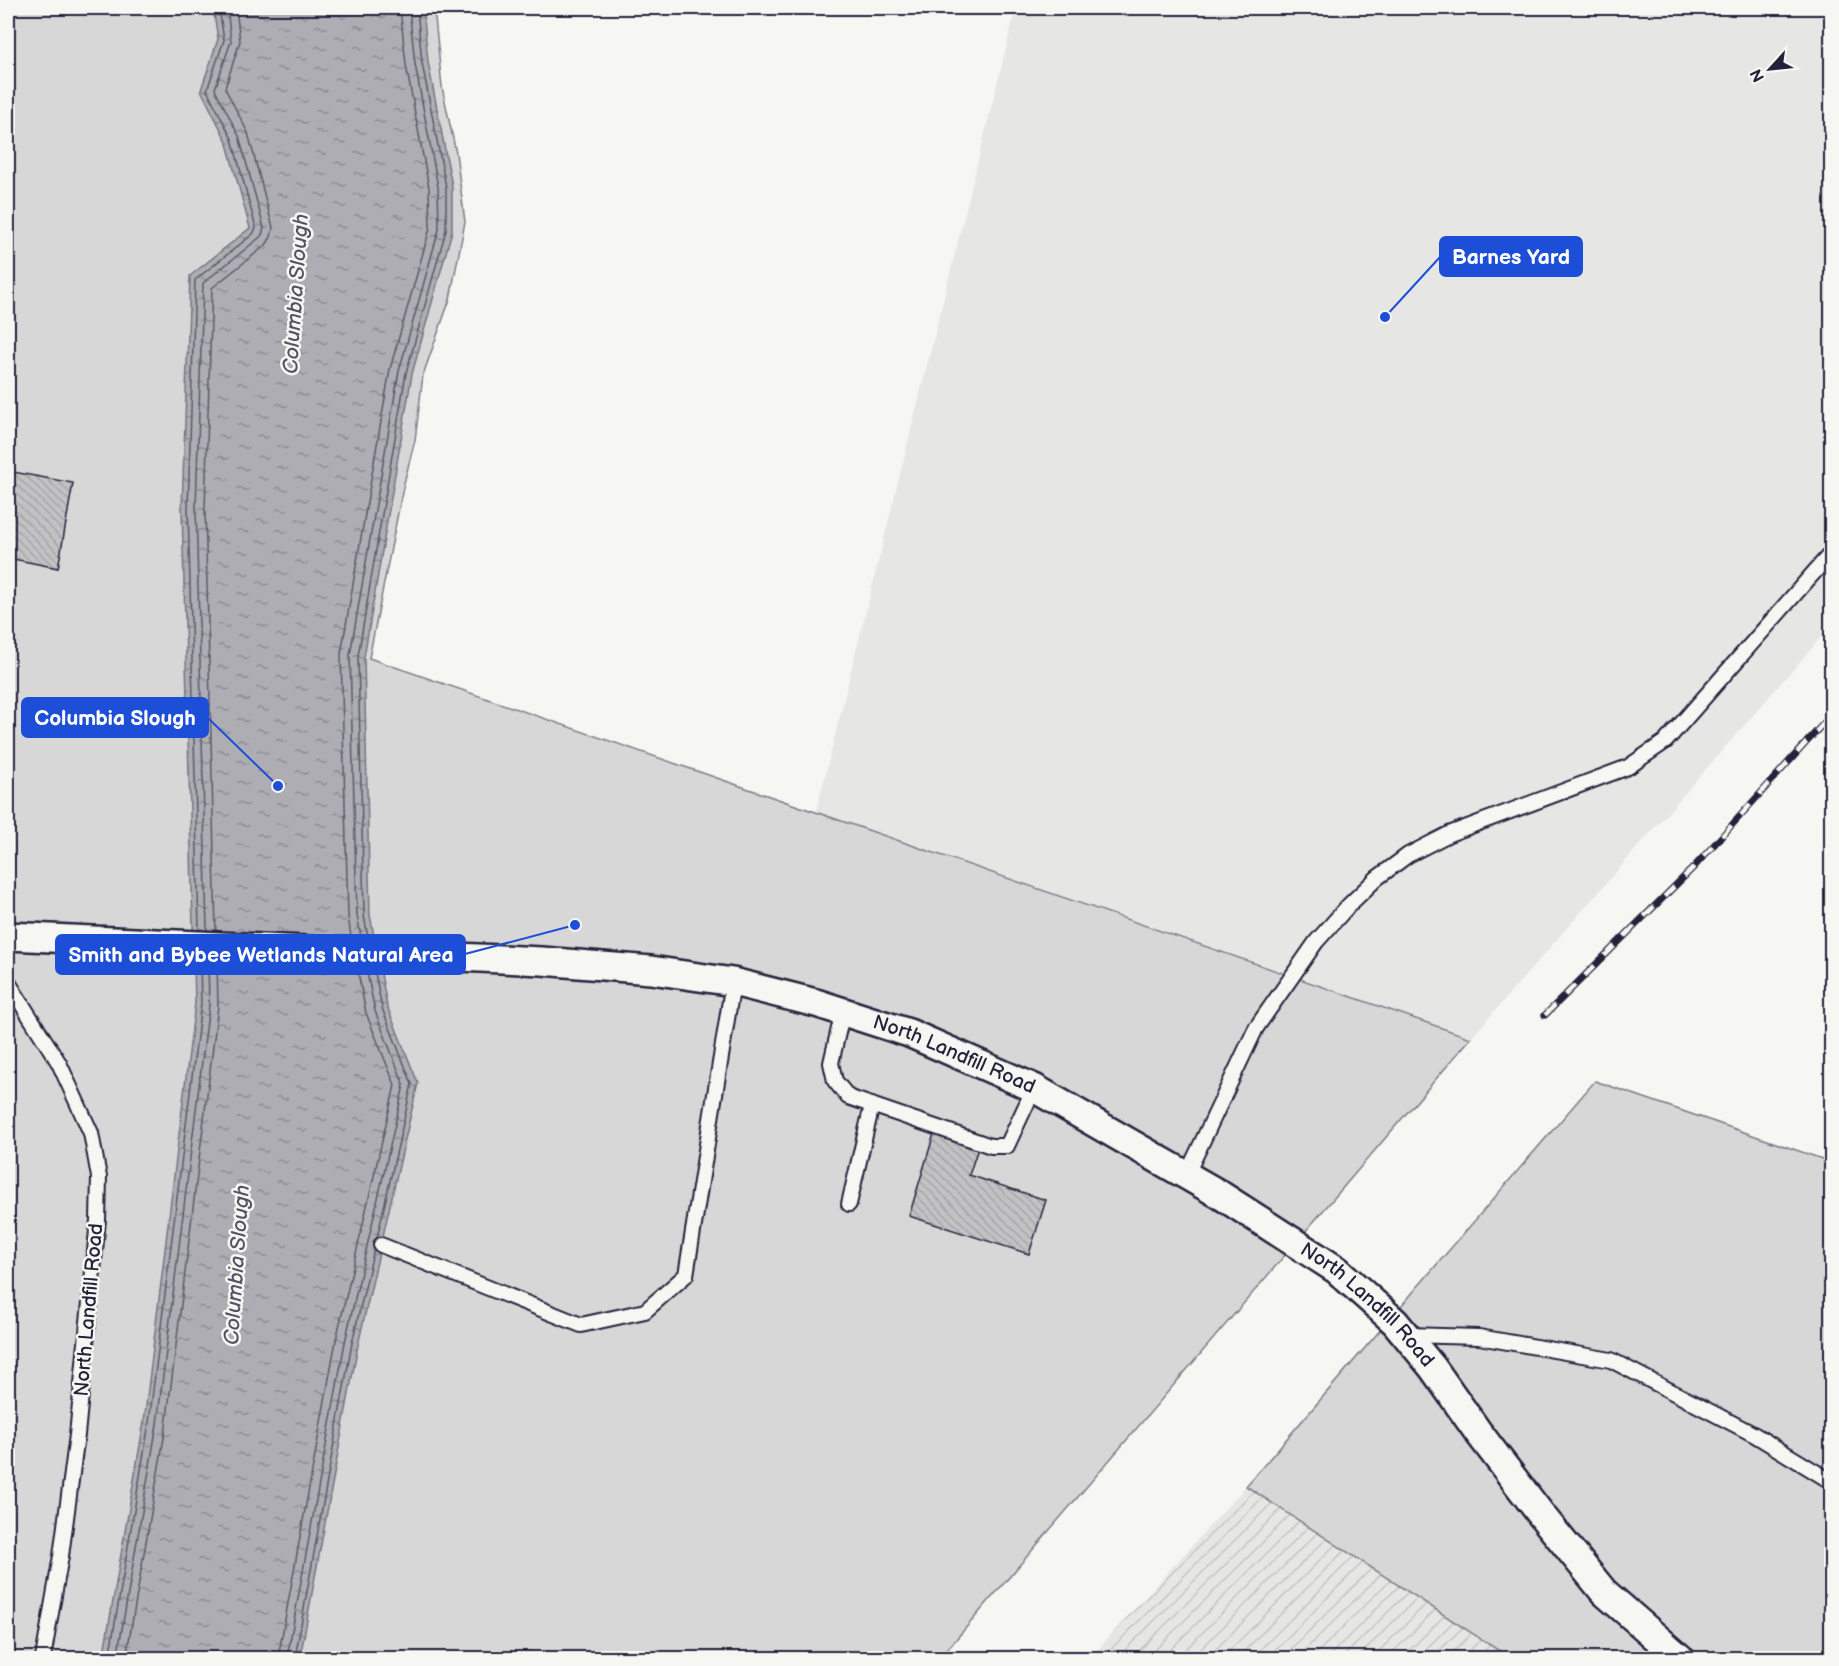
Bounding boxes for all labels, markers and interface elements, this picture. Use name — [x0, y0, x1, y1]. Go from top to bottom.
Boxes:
north arrow — [1740, 39, 1800, 99]
text: N — [1747, 65, 1769, 85]
water label: Columbia Slough — [278, 212, 314, 375]
callout: Barnes Yard — [1440, 237, 1582, 276]
text: Barnes Yard — [1452, 245, 1570, 270]
callout: Columbia Slough — [22, 698, 208, 737]
text: Columbia Slough — [34, 706, 196, 731]
callout: Smith and Bybee Wetlands Natural Area — [56, 935, 465, 974]
text: Smith and Bybee Wetlands Natural Area — [69, 943, 453, 968]
street label: North Landfill Road — [870, 1010, 1039, 1099]
water label: Columbia Slough — [219, 1183, 255, 1346]
street label: North Landfill Road — [69, 1222, 109, 1398]
street label: North Landfill Road — [1296, 1238, 1439, 1372]

